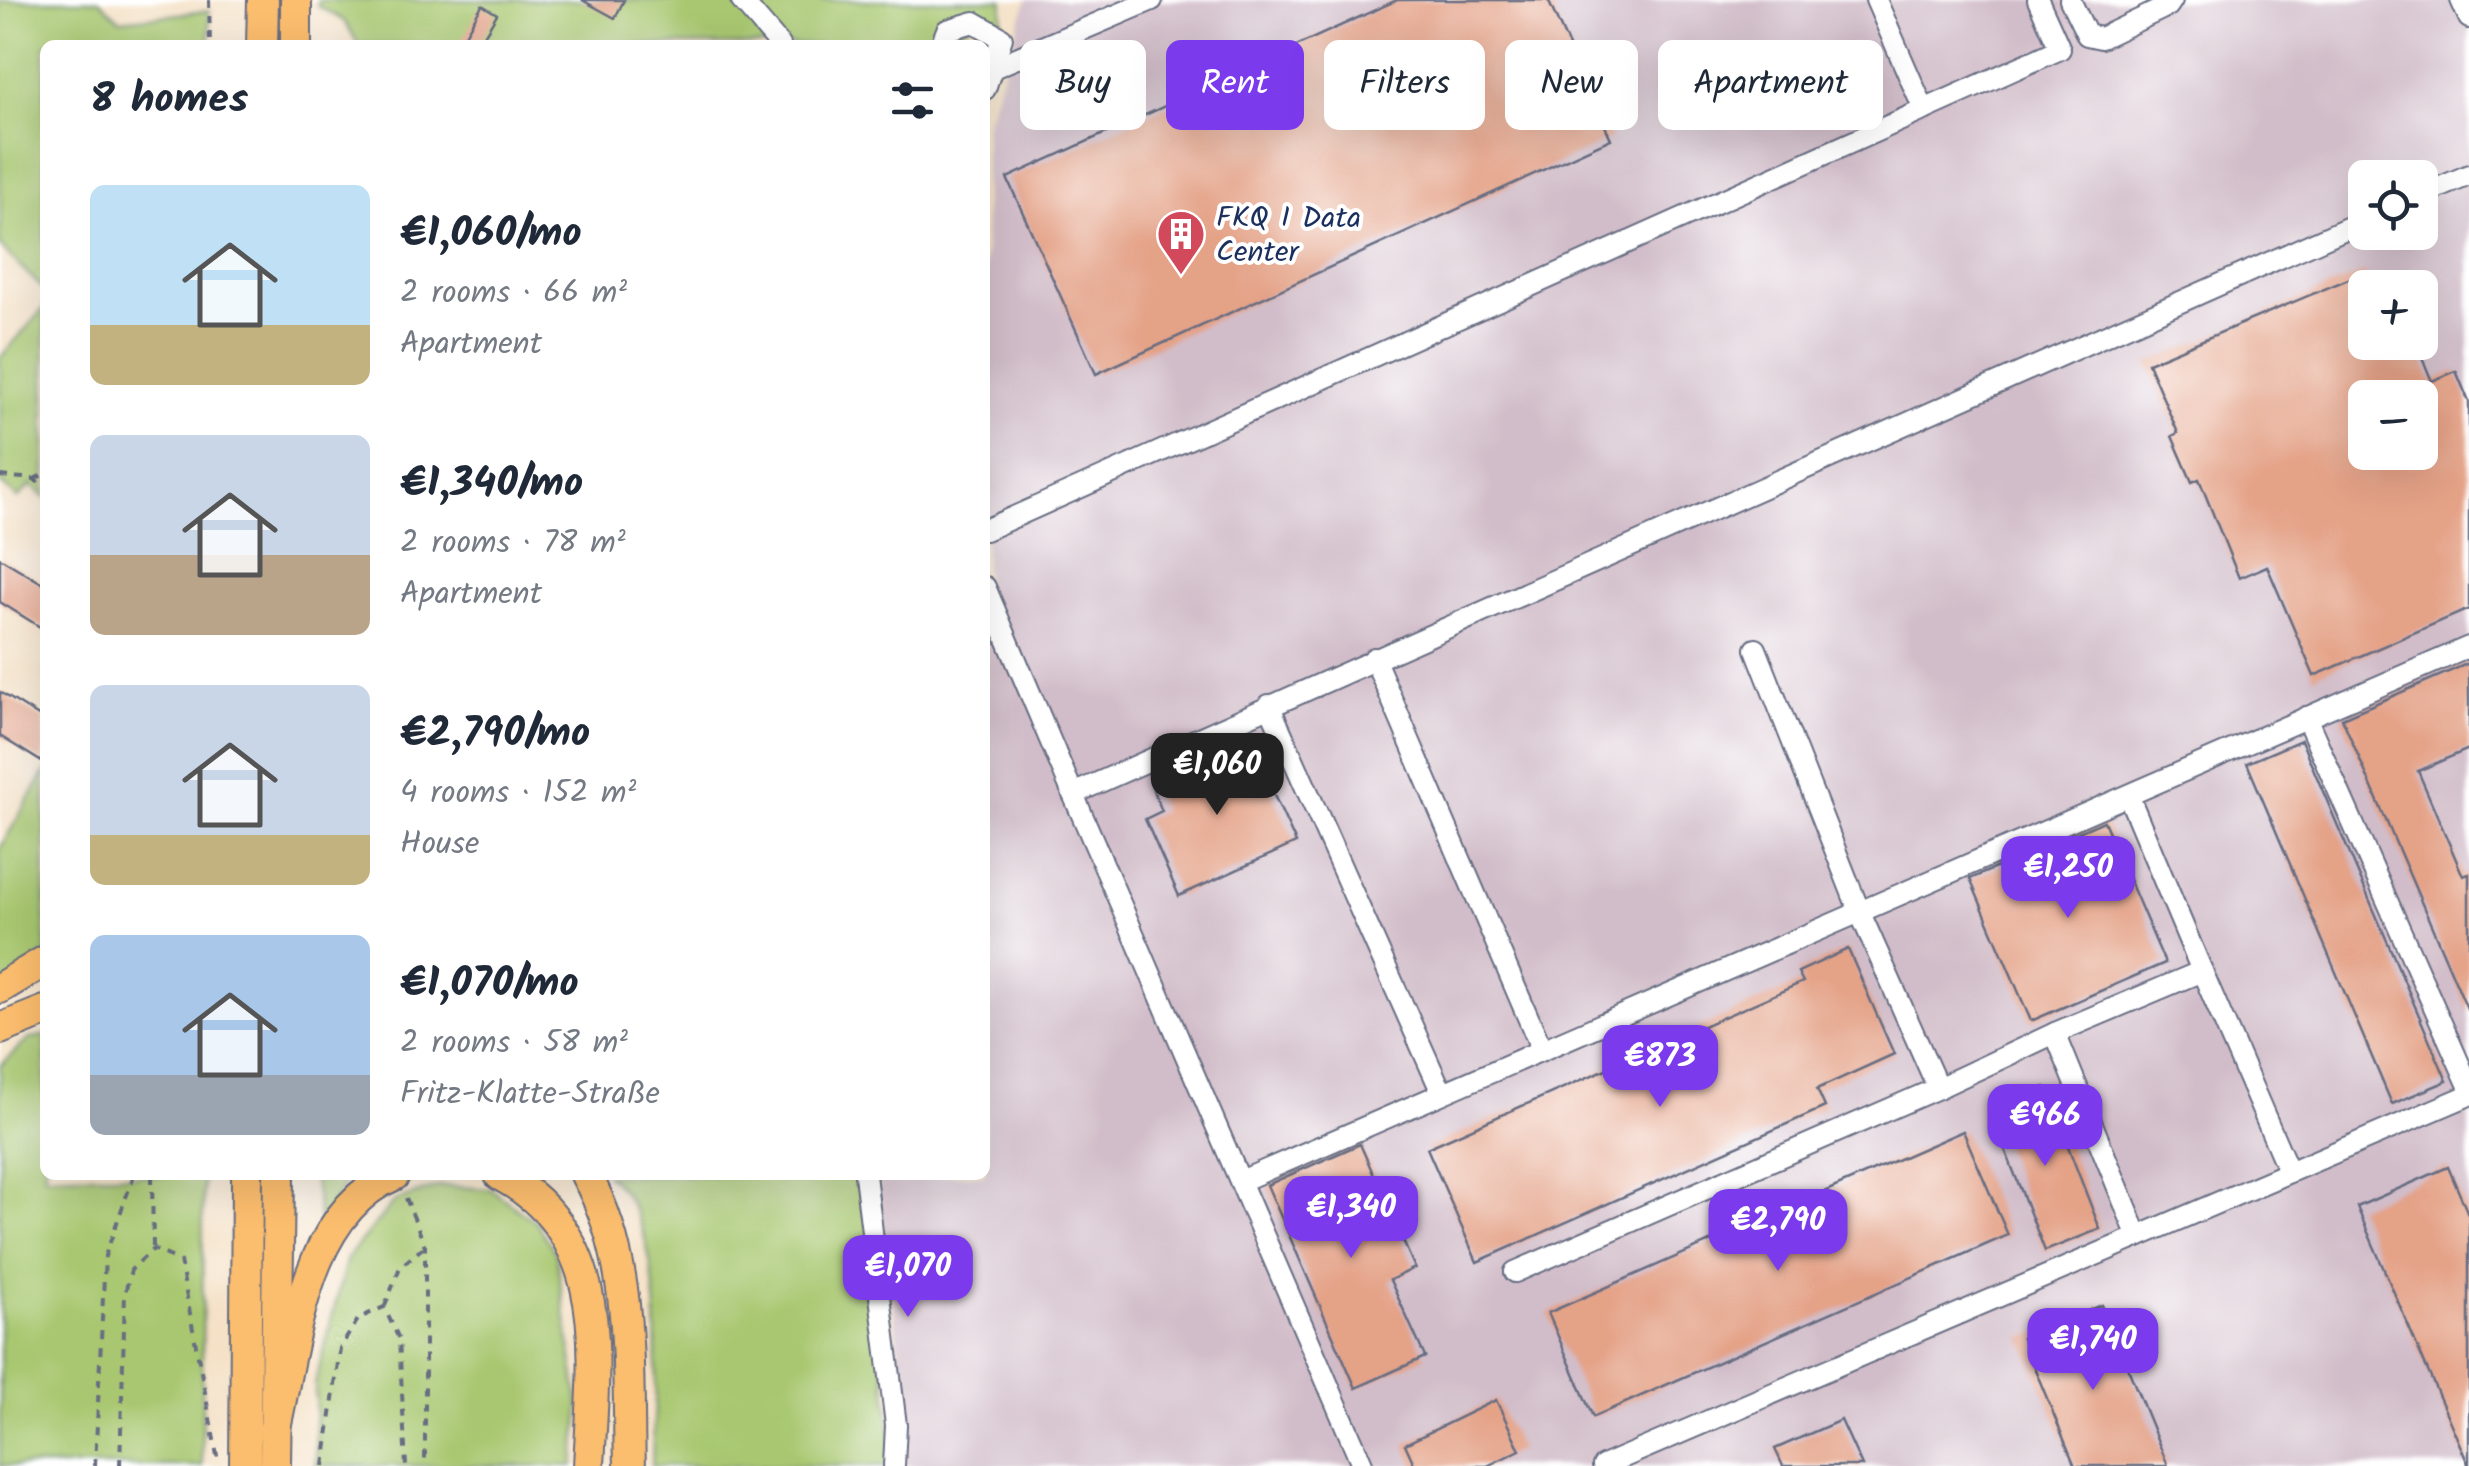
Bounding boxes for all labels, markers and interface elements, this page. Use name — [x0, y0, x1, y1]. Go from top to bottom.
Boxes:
chip: Buy — [1020, 40, 1146, 130]
chip: Rent — [1166, 40, 1304, 130]
chip: Filters — [1324, 40, 1485, 130]
chip: New — [1505, 40, 1638, 130]
chip: Apartment — [1658, 40, 1883, 130]
text: 8 homes — [90, 67, 248, 134]
icon: filters — [885, 73, 940, 128]
map controls — [2348, 160, 2438, 470]
button: locate — [2348, 160, 2438, 250]
place label: FKQ I Data Center — [1216, 195, 1361, 277]
text: €1,060/mo — [400, 201, 582, 268]
building icon: FKQ I Data Center — [1155, 208, 1207, 276]
icon: home — [170, 225, 290, 345]
text: 2 rooms · 66 m² — [400, 268, 627, 319]
button: + — [2348, 270, 2438, 360]
text: Apartment — [400, 319, 542, 370]
button: − — [2348, 380, 2438, 470]
text: €1,340/mo — [400, 451, 583, 518]
icon: home — [170, 475, 290, 595]
text: 2 rooms · 78 m² — [400, 518, 626, 569]
text: Apartment — [400, 569, 542, 620]
text: €2,790/mo — [400, 701, 590, 768]
icon: home — [170, 725, 290, 845]
pin: €1,060 — [1136, 733, 1298, 818]
text: €1,060 — [1173, 740, 1261, 791]
text: 4 rooms · 152 m² — [400, 768, 636, 819]
text: House — [400, 819, 479, 870]
pin: €1,250 — [1987, 836, 2149, 921]
text: €1,250 — [2023, 843, 2113, 894]
text: €1,070/mo — [400, 951, 579, 1018]
icon: home — [170, 975, 290, 1095]
text: 2 rooms · 58 m² — [400, 1018, 628, 1069]
pin: €873 — [1601, 1025, 1719, 1110]
text: €873 — [1624, 1032, 1696, 1083]
text: Fritz-Klatte-Straße — [400, 1069, 660, 1120]
pin: €966 — [1986, 1084, 2104, 1169]
text: €966 — [2009, 1091, 2081, 1142]
pin: €1,340 — [1270, 1176, 1432, 1261]
text: €1,340 — [1306, 1183, 1396, 1234]
pin: €2,790 — [1697, 1189, 1859, 1274]
text: €2,790 — [1730, 1196, 1826, 1247]
pin: €1,070 — [827, 1235, 989, 1320]
text: €1,070 — [865, 1242, 951, 1293]
pin: €1,740 — [2012, 1308, 2174, 1393]
text: €1,740 — [2049, 1315, 2137, 1366]

